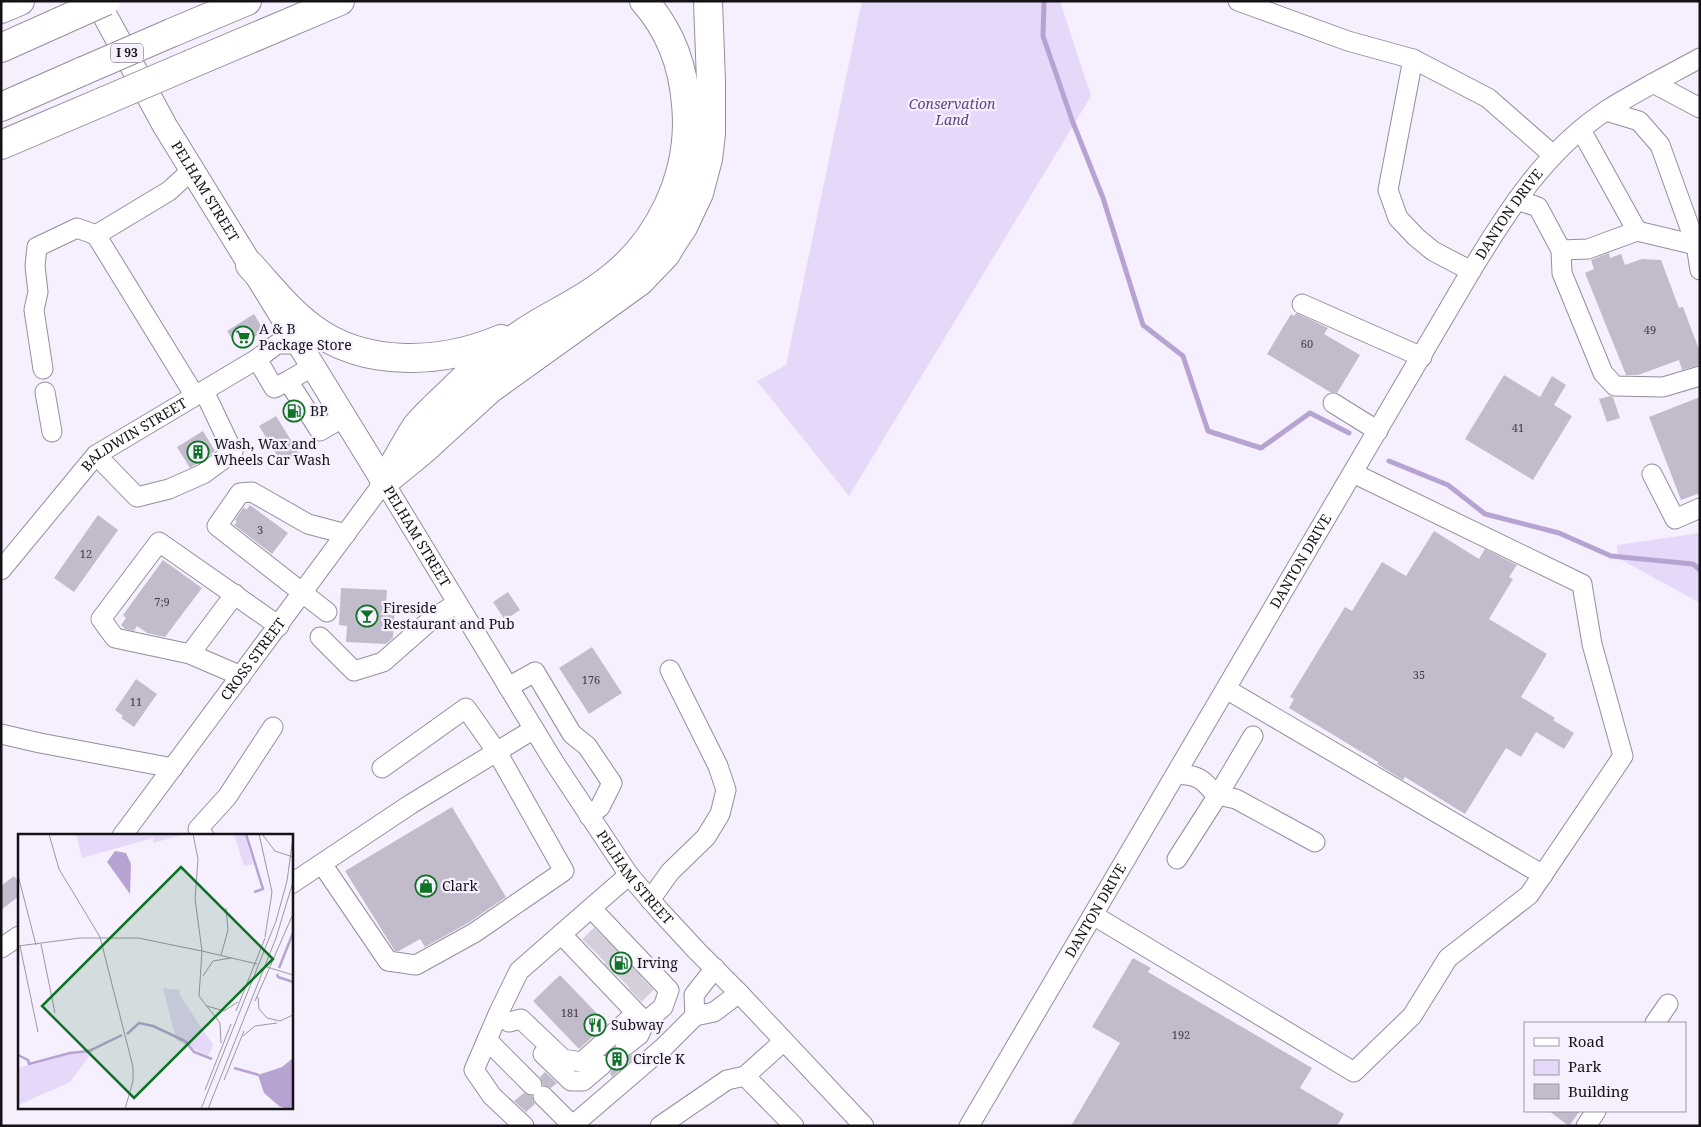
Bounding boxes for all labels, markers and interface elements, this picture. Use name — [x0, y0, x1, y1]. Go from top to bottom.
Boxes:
road number: I 93 — [111, 44, 143, 62]
park label: Conservation Land — [909, 94, 996, 129]
street label: PELHAM STREET — [167, 137, 244, 245]
street label: DANTON DRIVE — [1471, 164, 1547, 263]
place label: A & B Package Store — [259, 319, 352, 354]
house number: 49 — [1644, 322, 1656, 337]
supermarket icon: A & B Package Store — [231, 325, 255, 349]
house number: 60 — [1301, 336, 1313, 351]
street label: BALDWIN STREET — [76, 393, 190, 475]
fuel station icon: BP — [282, 399, 306, 423]
place label: BP — [310, 401, 328, 420]
house number: 41 — [1512, 420, 1524, 435]
place label: Wash, Wax and Wheels Car Wash — [214, 434, 330, 469]
building icon: Wash, Wax and Wheels Car Wash — [186, 440, 210, 464]
street label: PELHAM STREET — [379, 482, 456, 590]
street label: DANTON DRIVE — [1265, 510, 1335, 612]
house number: 3 — [257, 522, 263, 537]
house number: 12 — [80, 546, 92, 561]
house number: 7;9 — [154, 594, 170, 609]
place label: Fireside Restaurant and Pub — [383, 598, 515, 633]
bar icon: Fireside Restaurant and Pub — [355, 604, 379, 628]
street label: CROSS STREET — [216, 614, 289, 704]
house number: 35 — [1413, 667, 1425, 682]
house number: 176 — [582, 672, 600, 687]
house number: 11 — [130, 694, 142, 709]
street label: PELHAM STREET — [593, 826, 678, 929]
inset map — [18, 834, 292, 1110]
street label: DANTON DRIVE — [1060, 859, 1130, 961]
shop icon: Clark — [414, 874, 438, 898]
place label: Clark — [442, 876, 478, 895]
fuel station icon: Irving — [609, 951, 633, 975]
place label: Irving — [637, 953, 678, 972]
house number: 181 — [561, 1005, 579, 1020]
restaurant icon: Subway — [583, 1013, 607, 1037]
place label: Subway — [611, 1015, 664, 1034]
legend — [1524, 1022, 1686, 1112]
house number: 192 — [1172, 1027, 1190, 1042]
text: Road — [1568, 1031, 1604, 1051]
building icon: Circle K — [605, 1047, 629, 1071]
place label: Circle K — [633, 1049, 685, 1068]
text: Park — [1568, 1056, 1602, 1076]
text: Building — [1568, 1081, 1629, 1101]

